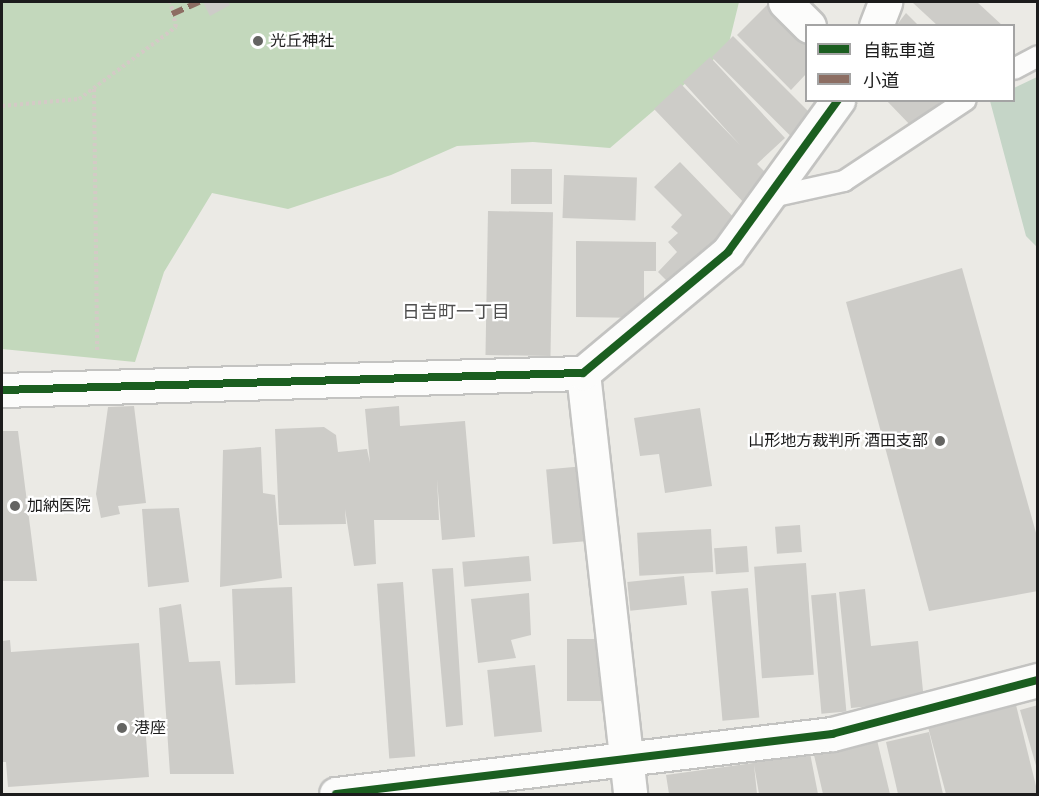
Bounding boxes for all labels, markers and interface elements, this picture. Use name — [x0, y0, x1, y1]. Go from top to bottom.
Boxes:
legend — [805, 24, 1015, 102]
place label: 光丘神社 — [270, 31, 334, 51]
marker: 光丘神社 — [251, 34, 265, 48]
text: 自転車道 — [863, 40, 935, 61]
text: 小道 — [863, 70, 899, 91]
district label: 日吉町一丁目 — [402, 301, 510, 323]
place label: 山形地方裁判所 酒田支部 — [748, 431, 928, 451]
marker: 山形地方裁判所 酒田支部 — [933, 434, 947, 448]
place label: 加納医院 — [27, 496, 91, 516]
marker: 加納医院 — [8, 499, 22, 513]
place label: 港座 — [134, 718, 166, 738]
marker: 港座 — [115, 721, 129, 735]

